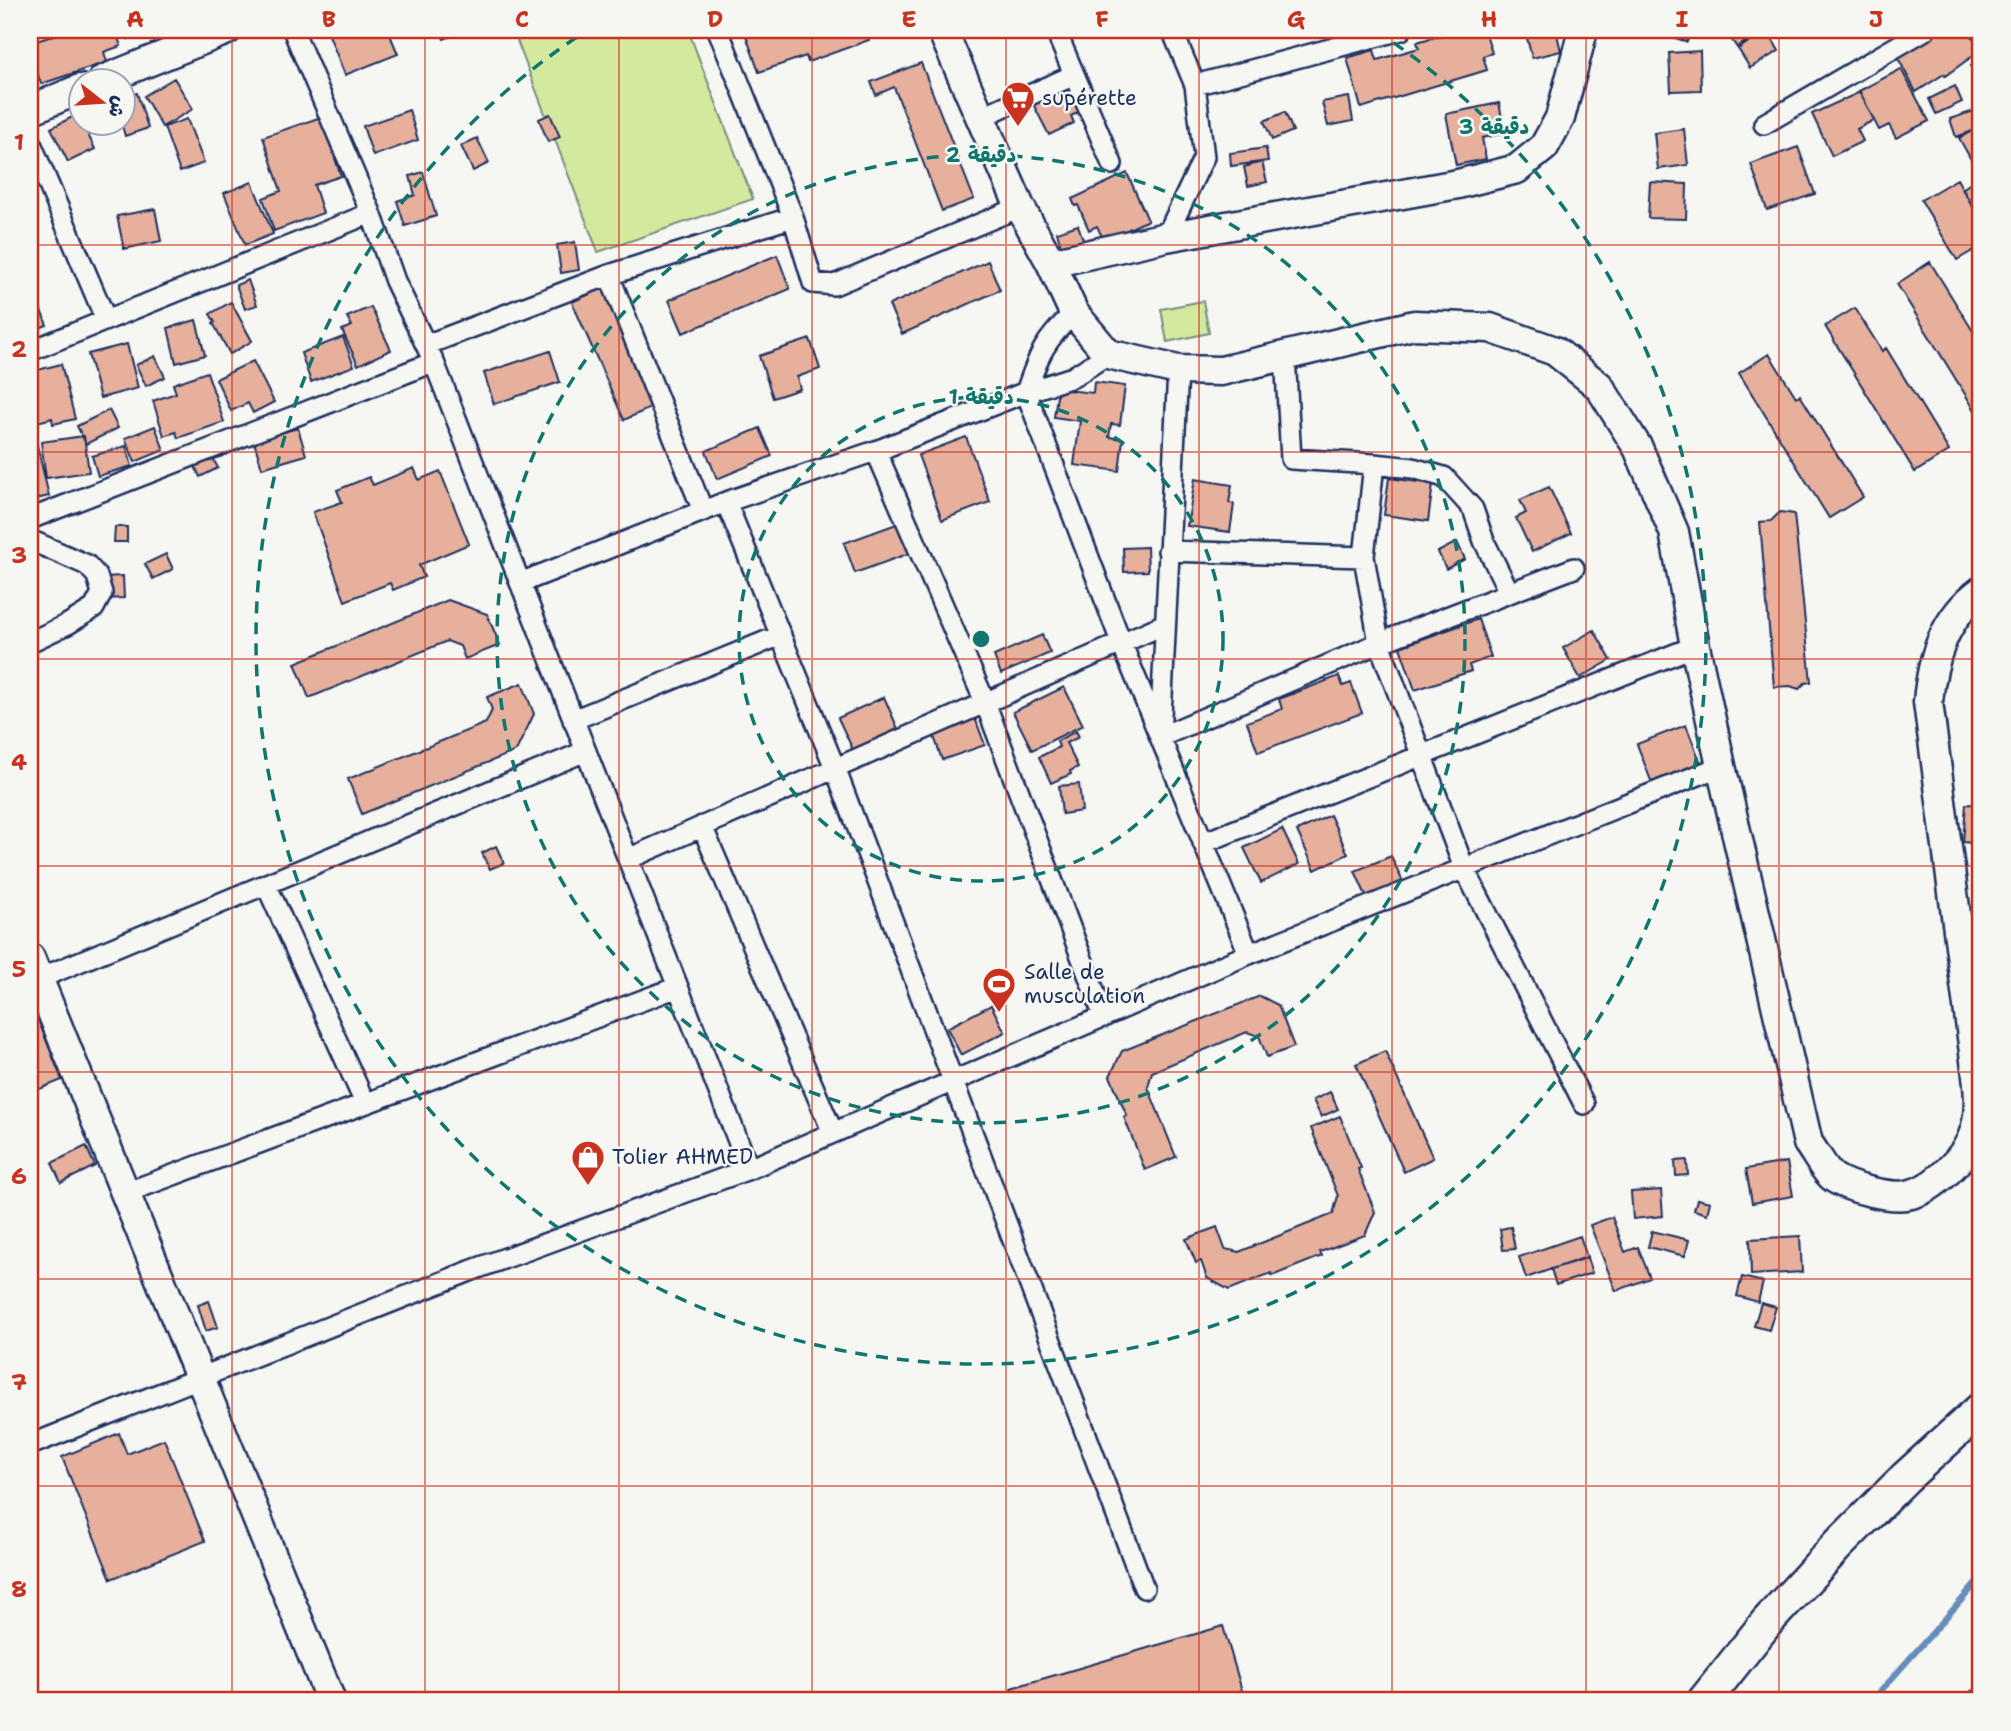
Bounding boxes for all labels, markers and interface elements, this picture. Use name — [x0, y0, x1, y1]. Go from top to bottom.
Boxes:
text: A — [126, 4, 144, 34]
text: B — [322, 4, 336, 34]
text: C — [515, 4, 529, 34]
text: D — [707, 4, 723, 34]
text: E — [901, 4, 917, 34]
text: F — [1095, 4, 1109, 34]
text: G — [1287, 4, 1306, 34]
text: H — [1481, 4, 1497, 34]
text: I — [1676, 4, 1689, 34]
text: J — [1869, 4, 1883, 34]
north arrow — [66, 66, 136, 136]
supermarket icon: supérette — [999, 79, 1037, 128]
place label: supérette — [1042, 84, 1137, 112]
text: ش — [103, 93, 133, 121]
text: 3 دقيقة — [1459, 113, 1529, 141]
text: 1 — [14, 127, 24, 157]
text: 2 دقيقة — [946, 141, 1016, 169]
text: 2 — [11, 334, 27, 364]
text: 1 دقيقة — [948, 383, 1014, 411]
text: 3 — [11, 540, 27, 570]
centre of rings — [969, 627, 993, 651]
text: 4 — [11, 747, 27, 777]
text: 5 — [12, 954, 26, 984]
place label: Salle de musculation — [1024, 958, 1145, 1010]
sports icon: Salle de musculation — [980, 965, 1018, 1014]
shop icon: Tolier AHMED — [569, 1138, 607, 1187]
place label: Tolier AHMED — [612, 1143, 753, 1171]
text: 6 — [11, 1161, 27, 1191]
text: 7 — [11, 1367, 27, 1397]
text: 8 — [11, 1574, 27, 1604]

